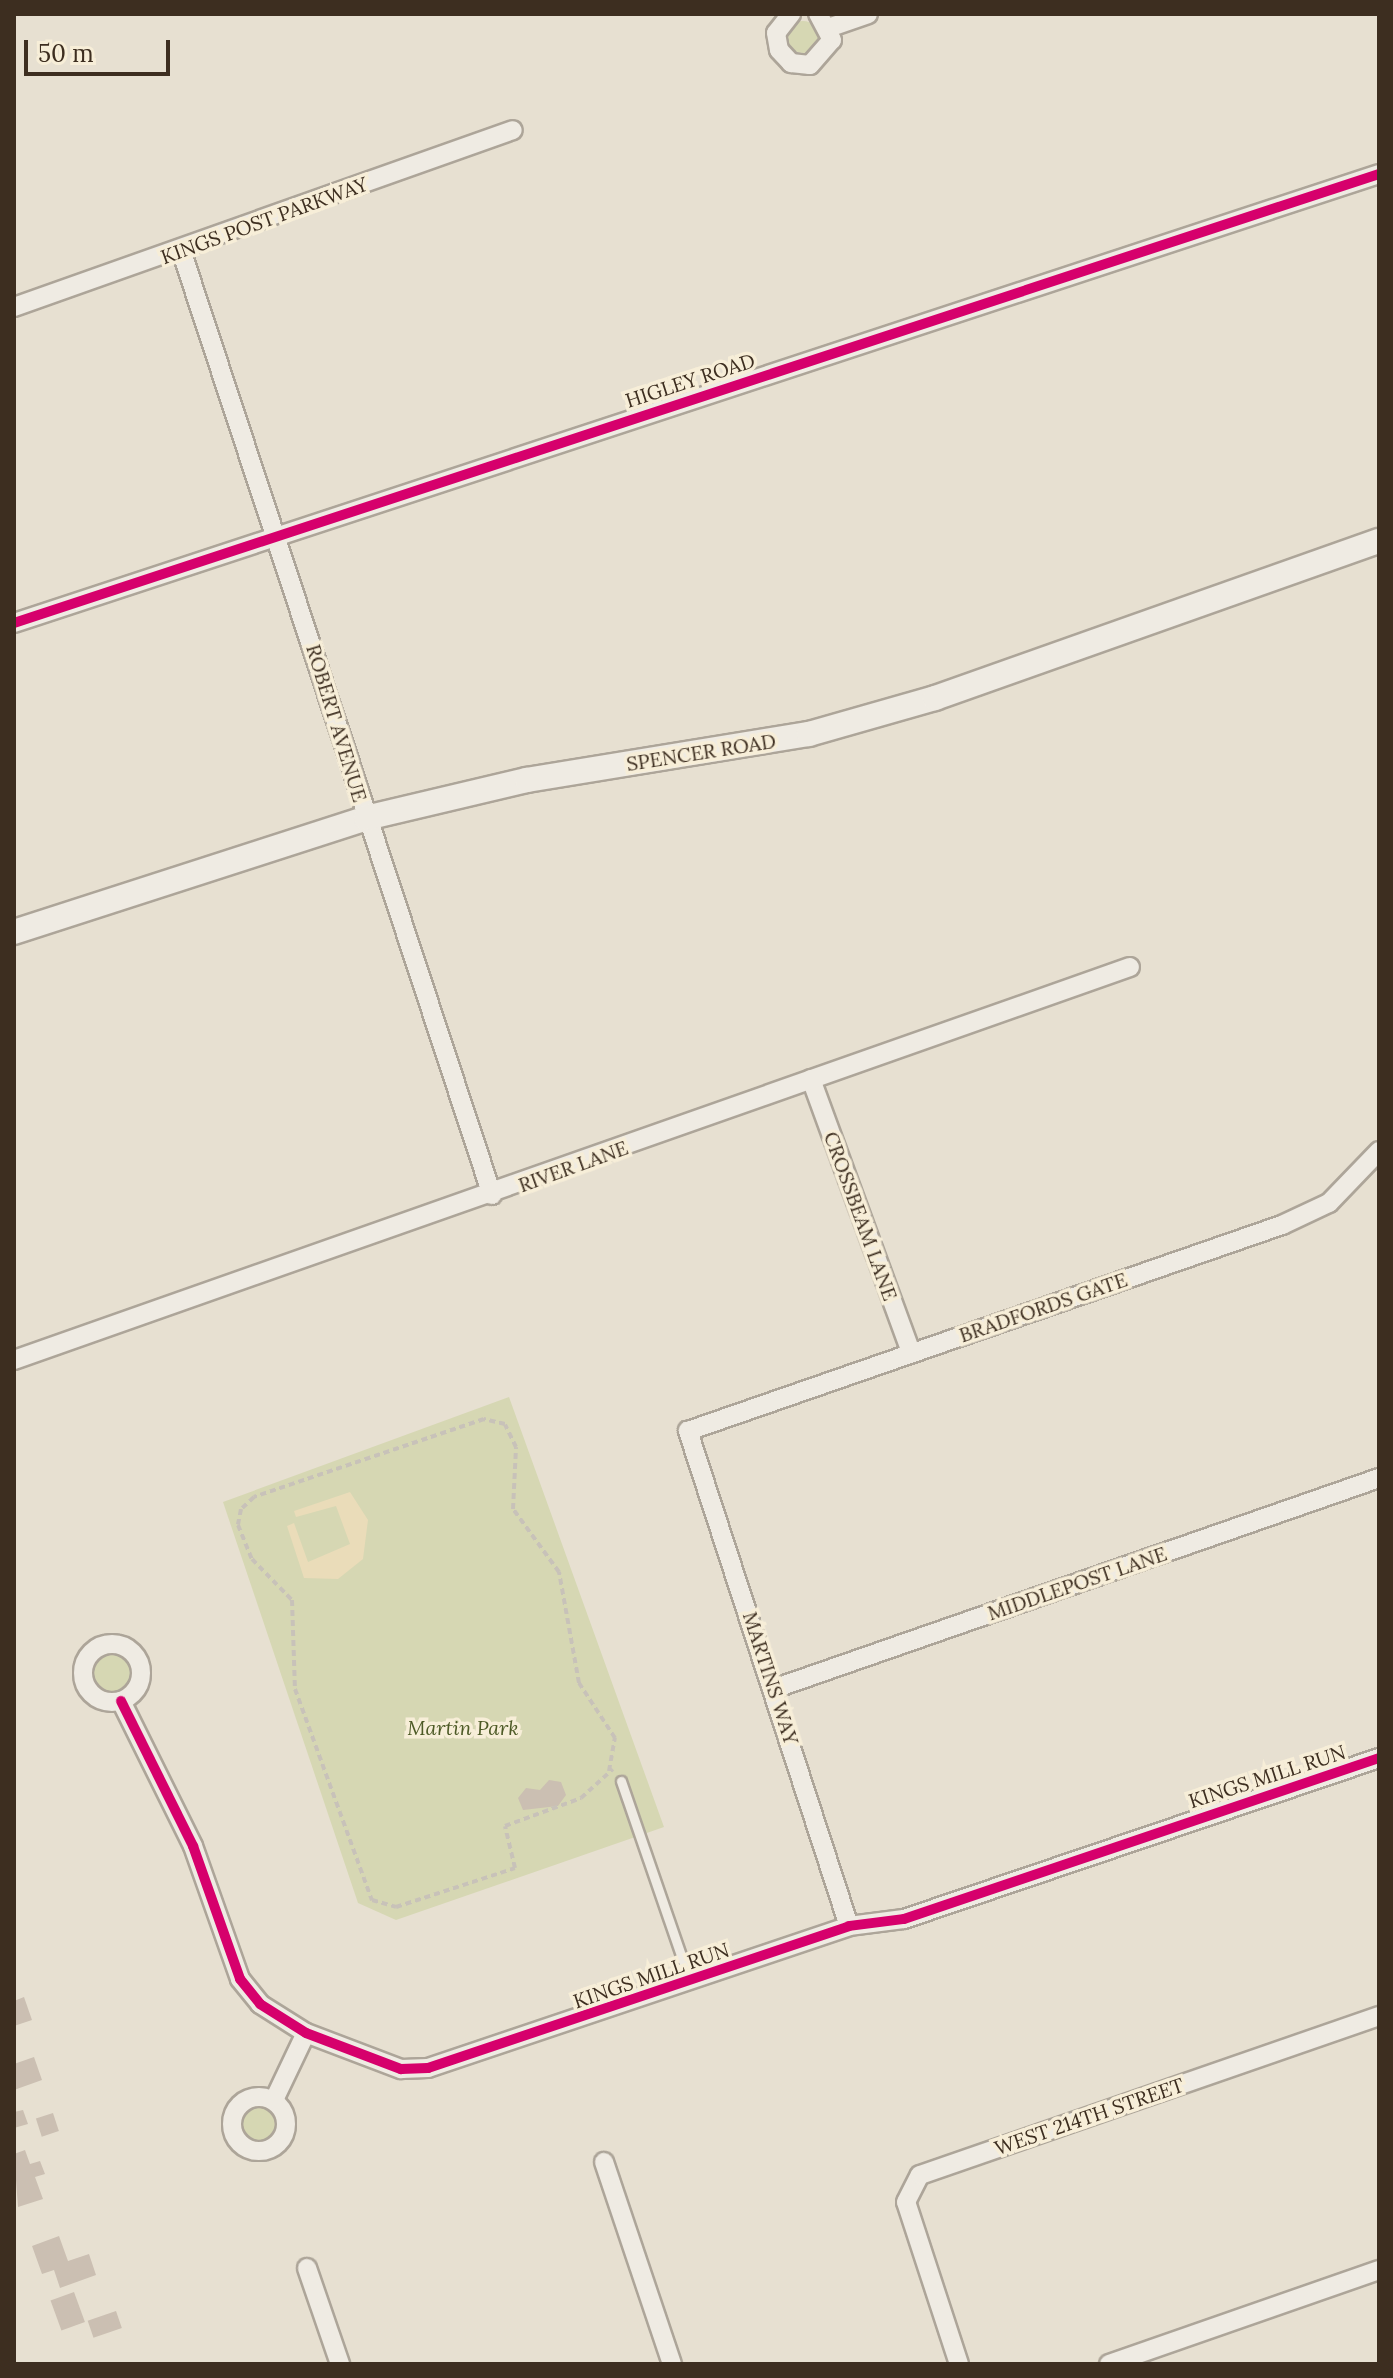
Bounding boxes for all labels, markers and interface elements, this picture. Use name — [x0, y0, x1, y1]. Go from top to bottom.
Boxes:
scale bar — [28, 24, 174, 74]
text: 50 m — [38, 38, 94, 69]
street label: KINGS POST PARKWAY — [157, 171, 371, 269]
street label: HIGLEY ROAD — [622, 348, 758, 412]
street label: ROBERT AVENUE — [302, 641, 372, 805]
street label: SPENCER ROAD — [625, 728, 777, 776]
street label: CROSSBEAM LANE — [819, 1128, 903, 1304]
street label: RIVER LANE — [515, 1135, 631, 1197]
street label: BRADFORDS GATE — [956, 1267, 1130, 1347]
street label: MIDDLEPOST LANE — [984, 1541, 1170, 1625]
street label: MARTINS WAY — [738, 1609, 804, 1747]
park label: Martin Park — [407, 1715, 519, 1739]
street label: KINGS MILL RUN — [1186, 1739, 1348, 1813]
street label: KINGS MILL RUN — [570, 1937, 732, 2013]
street label: WEST 214TH STREET — [991, 2072, 1187, 2160]

